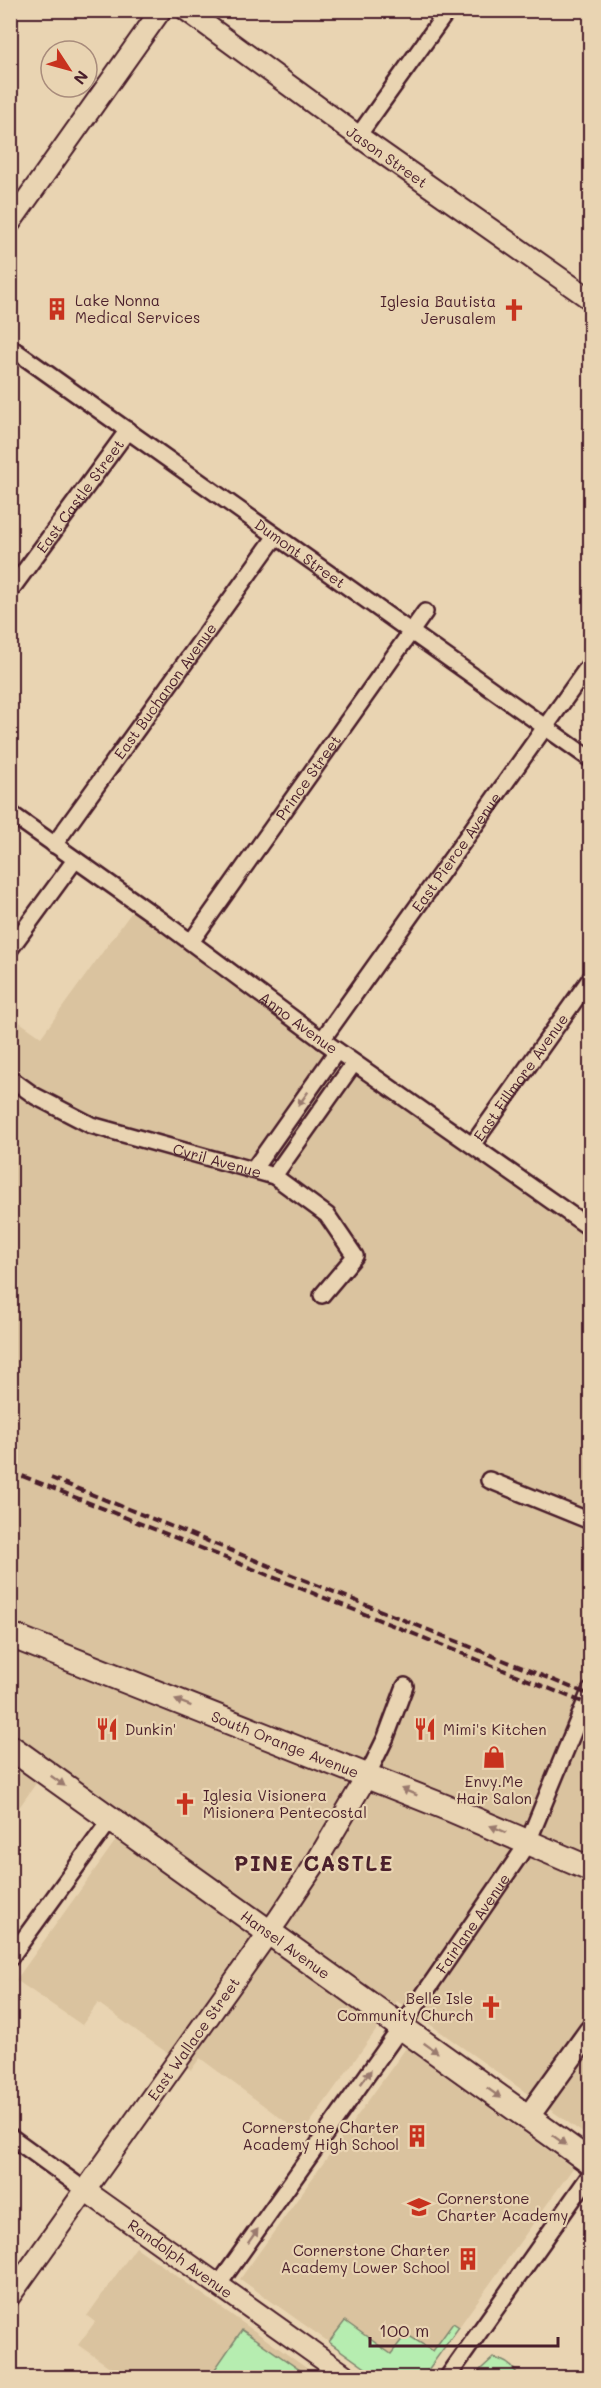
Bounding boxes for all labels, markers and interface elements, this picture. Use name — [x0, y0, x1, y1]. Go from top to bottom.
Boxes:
north arrow — [39, 39, 99, 99]
text: N — [69, 67, 94, 89]
street label: Jason Street — [343, 121, 432, 192]
place label: Lake Nonna Medical Services — [75, 290, 200, 327]
place label: Iglesia Bautista Jerusalem — [380, 291, 496, 328]
building icon: Lake Nonna Medical Services — [44, 296, 70, 322]
church icon: Iglesia Bautista Jerusalem — [501, 297, 527, 323]
street label: East Castle Street — [31, 435, 128, 557]
street label: Dumont Street — [251, 514, 350, 592]
street label: East Buchanon Avenue — [109, 619, 221, 763]
street label: Prince Street — [271, 731, 345, 824]
street label: East Pierce Avenue — [407, 788, 505, 916]
street label: Anno Avenue — [256, 987, 342, 1058]
street label: East Fillmore Avenue — [468, 1009, 572, 1145]
one-way arrow — [297, 1090, 309, 1106]
street label: Cyril Avenue — [171, 1138, 264, 1182]
one-way arrow — [174, 1698, 192, 1708]
street label: South Orange Avenue — [208, 1706, 362, 1782]
restaurant icon: Dunkin' — [94, 1716, 120, 1742]
restaurant icon: Mimi's Kitchen — [412, 1716, 438, 1742]
place label: Dunkin' — [125, 1719, 176, 1739]
place label: Mimi's Kitchen — [443, 1719, 547, 1739]
shop icon: Envy.Me Hair Salon — [481, 1744, 507, 1770]
place label: Envy.Me Hair Salon — [456, 1771, 532, 1808]
one-way arrow — [50, 1775, 66, 1787]
place label: Iglesia Visionera Misionera Pentecostal — [203, 1785, 367, 1822]
one-way arrow — [399, 1787, 417, 1797]
church icon: Iglesia Visionera Misionera Pentecostal — [172, 1791, 198, 1817]
one-way arrow — [489, 1824, 507, 1833]
district label: PINE CASTLE — [234, 1849, 394, 1876]
street label: Fairlane Avenue — [431, 1869, 514, 1977]
street label: Hansel Avenue — [237, 1905, 334, 1983]
street label: East Wallace Street — [143, 1973, 244, 2104]
place label: Belle Isle Community Church — [337, 1988, 473, 2025]
church icon: Belle Isle Community Church — [478, 1994, 504, 2020]
one-way arrow — [422, 2042, 438, 2054]
one-way arrow — [360, 2070, 372, 2086]
one-way arrow — [486, 2087, 502, 2098]
place label: Cornerstone Charter Academy High School — [242, 2117, 399, 2154]
building icon: Cornerstone Charter Academy High School — [404, 2123, 430, 2149]
one-way arrow — [552, 2133, 567, 2145]
place label: Cornerstone Charter Academy — [437, 2188, 569, 2225]
school or university icon: Cornerstone Charter Academy — [406, 2194, 432, 2220]
street label: Randolph Avenue — [124, 2214, 237, 2302]
one-way arrow — [247, 2229, 259, 2245]
place label: Cornerstone Charter Academy Lower School — [281, 2240, 450, 2277]
building icon: Cornerstone Charter Academy Lower School — [455, 2246, 481, 2272]
scale bar — [370, 2310, 558, 2348]
text: 100 m — [379, 2318, 429, 2342]

